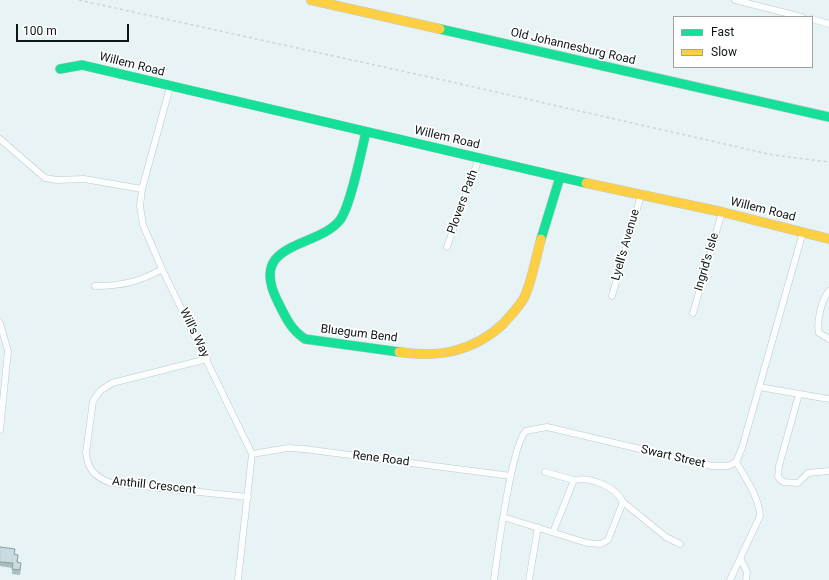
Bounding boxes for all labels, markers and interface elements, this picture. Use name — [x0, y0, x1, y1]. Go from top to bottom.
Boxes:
scale bar — [18, 16, 131, 42]
legend — [673, 16, 813, 68]
text: 100 m — [23, 24, 57, 38]
text: Fast — [711, 25, 734, 39]
street label: Old Johannesburg Road — [509, 26, 637, 68]
text: Slow — [711, 45, 737, 59]
street label: Willem Road — [98, 50, 166, 80]
street label: Willem Road — [413, 123, 481, 153]
street label: Plovers Path — [445, 168, 481, 236]
street label: Willem Road — [729, 195, 797, 225]
street label: Lyell's Avenue — [609, 208, 643, 282]
street label: Ingrid's Isle — [692, 231, 722, 293]
street label: Will's Way — [176, 306, 212, 360]
street label: Bluegum Bend — [320, 322, 398, 346]
street label: Swart Street — [639, 443, 707, 471]
street label: Rene Road — [352, 448, 410, 470]
street label: Anthill Crescent — [111, 474, 197, 498]

